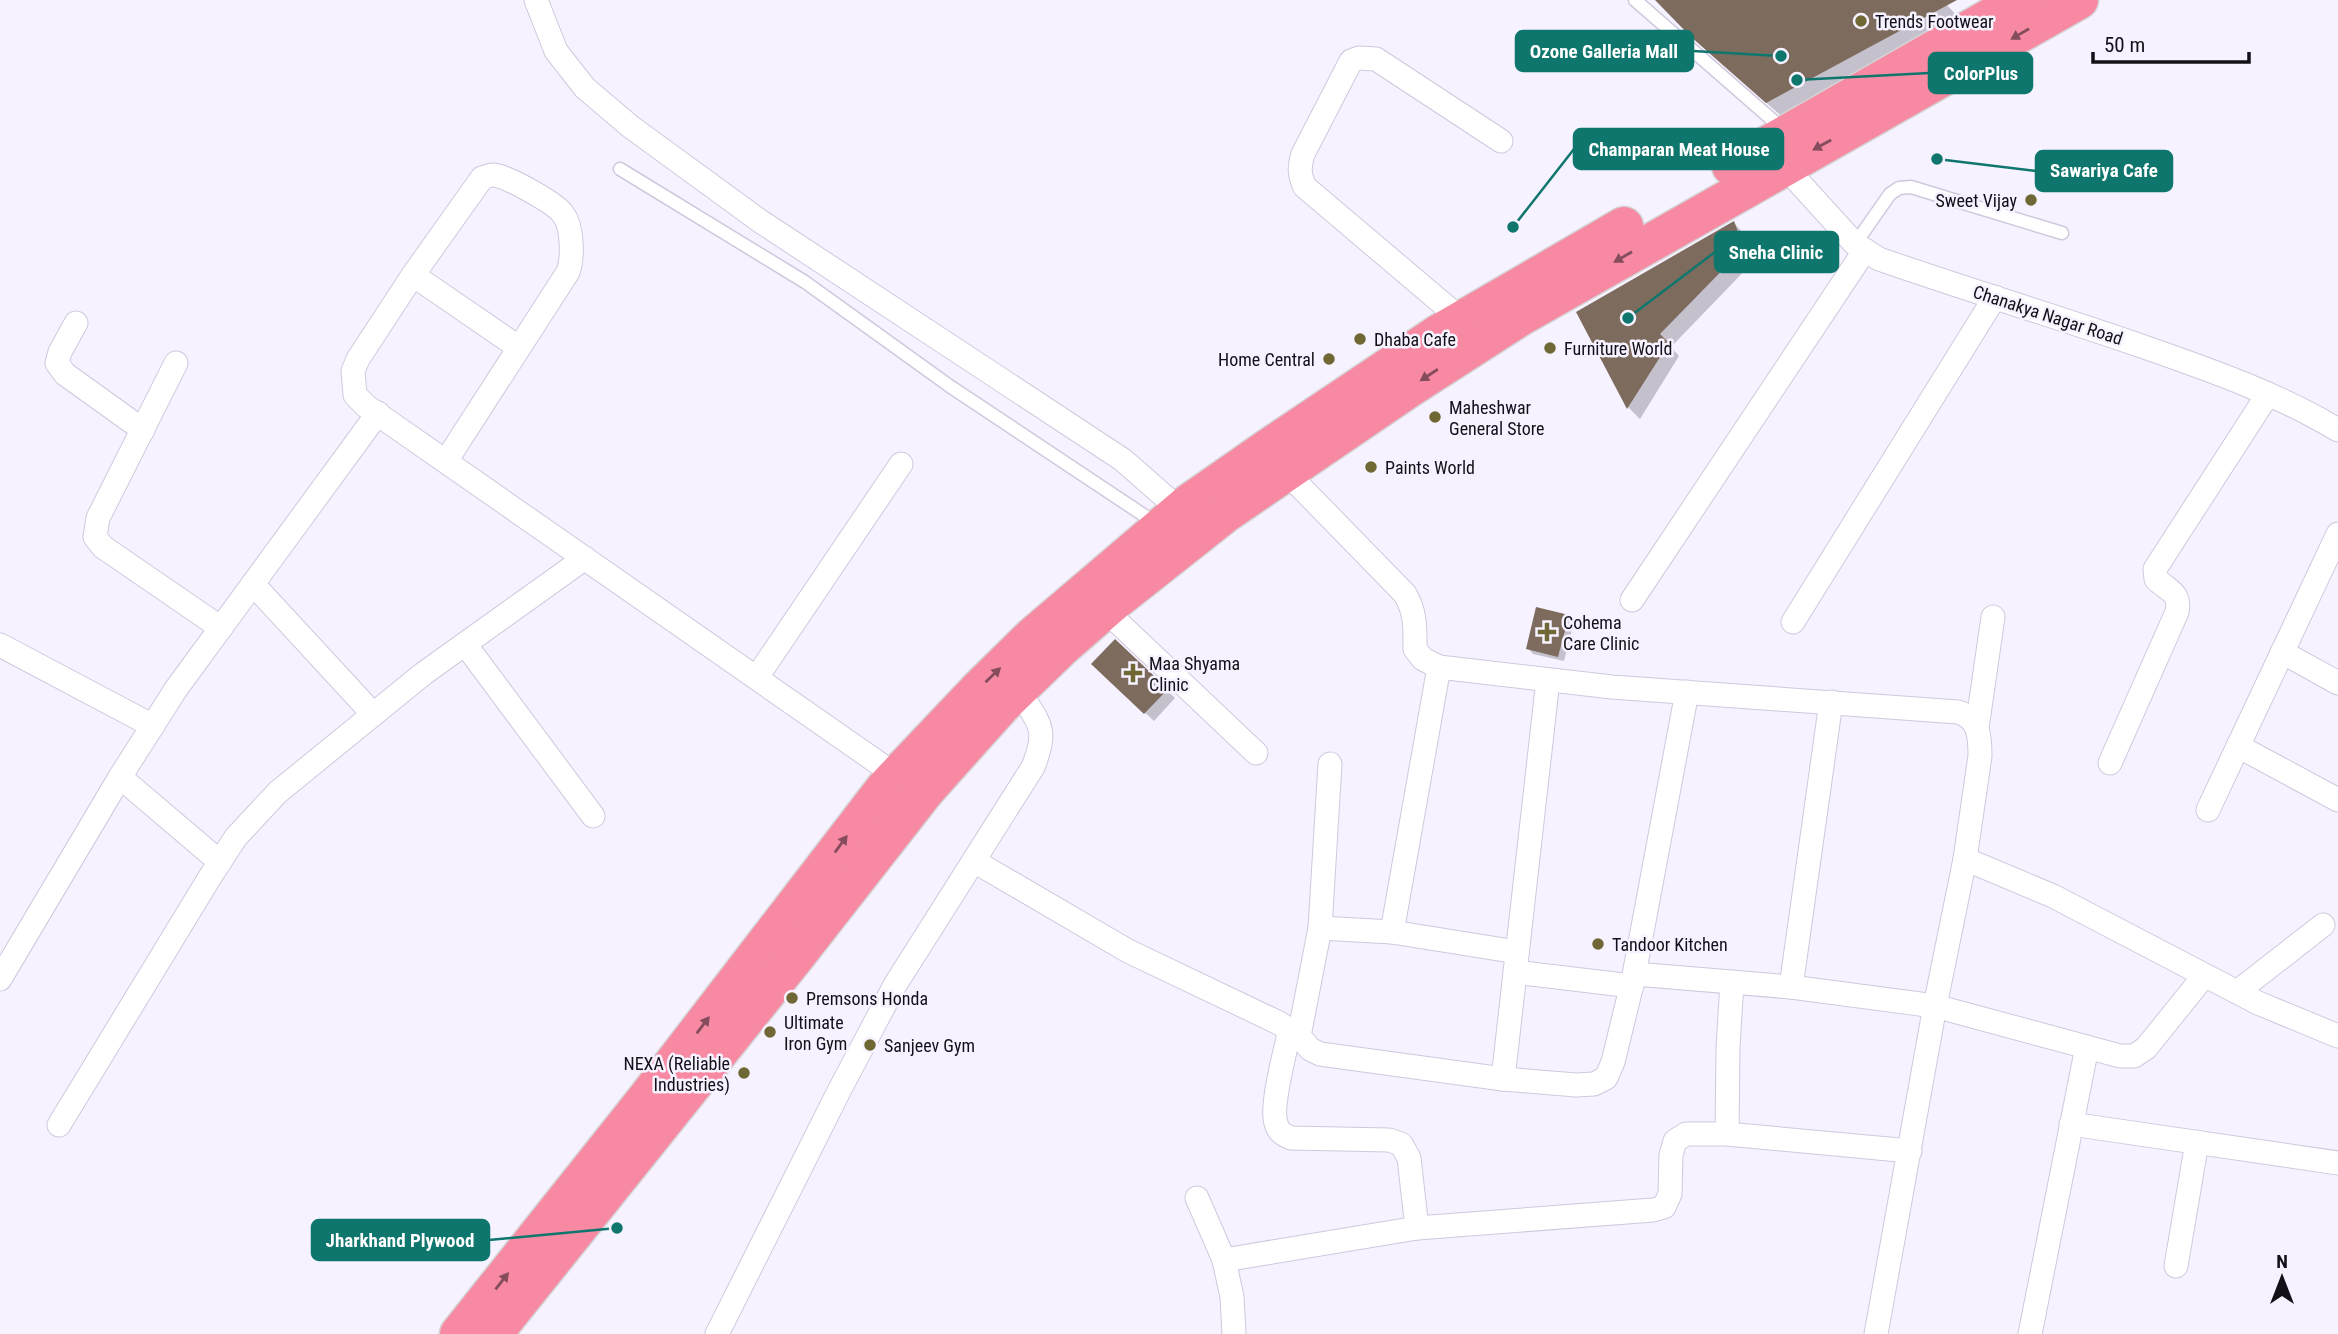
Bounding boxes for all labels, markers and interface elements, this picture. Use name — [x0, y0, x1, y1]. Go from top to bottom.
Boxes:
place label: Trends Footwear — [1875, 11, 1994, 32]
marker: Trends Footwear — [1853, 13, 1869, 29]
scale bar — [2093, 21, 2249, 65]
one-way arrow — [2010, 27, 2029, 40]
callout: Ozone Galleria Mall — [1516, 31, 1693, 71]
text: 50 m — [2104, 33, 2145, 57]
text: Ozone Galleria Mall — [1530, 40, 1678, 63]
callout: ColorPlus — [1929, 53, 2032, 93]
text: ColorPlus — [1944, 62, 2018, 85]
callout: Champaran Meat House — [1574, 129, 1783, 169]
text: Champaran Meat House — [1588, 138, 1770, 161]
one-way arrow — [1812, 139, 1831, 151]
callout: Sawariya Cafe — [2036, 151, 2172, 191]
text: Sawariya Cafe — [2050, 159, 2158, 182]
place label: Sweet Vijay — [1935, 190, 2018, 211]
marker: Sweet Vijay — [2023, 192, 2039, 208]
callout: Sneha Clinic — [1715, 232, 1838, 272]
text: Sneha Clinic — [1729, 241, 1824, 264]
one-way arrow — [1614, 251, 1633, 263]
street label: Chanakya Nagar Road — [1971, 281, 2125, 349]
place label: Dhaba Cafe — [1374, 329, 1456, 350]
marker: Dhaba Cafe — [1352, 331, 1368, 347]
place label: Furniture World — [1564, 338, 1672, 359]
marker: Furniture World — [1542, 340, 1558, 356]
place label: Home Central — [1218, 349, 1315, 370]
marker: Home Central — [1321, 351, 1337, 367]
one-way arrow — [1419, 369, 1439, 382]
place label: Maheshwar General Store — [1449, 397, 1545, 439]
marker: Maheshwar General Store — [1427, 409, 1443, 425]
place label: Paints World — [1385, 457, 1475, 478]
marker: Paints World — [1363, 459, 1379, 475]
place label: Cohema Care Clinic — [1563, 612, 1639, 654]
marker: Cohema Care Clinic — [1537, 622, 1557, 642]
place label: Maa Shyama Clinic — [1149, 653, 1240, 695]
marker: Maa Shyama Clinic — [1123, 663, 1143, 683]
one-way arrow — [984, 668, 1001, 684]
one-way arrow — [834, 835, 848, 853]
place label: Tandoor Kitchen — [1612, 934, 1728, 955]
marker: Tandoor Kitchen — [1590, 936, 1606, 952]
place label: Premsons Honda — [806, 988, 928, 1009]
marker: Premsons Honda — [784, 990, 800, 1006]
place label: Ultimate Iron Gym — [784, 1012, 847, 1054]
one-way arrow — [695, 1016, 709, 1034]
marker: Ultimate Iron Gym — [762, 1024, 778, 1040]
place label: Sanjeev Gym — [884, 1035, 975, 1056]
marker: Sanjeev Gym — [862, 1037, 878, 1053]
place label: NEXA (Reliable Industries) — [623, 1053, 730, 1096]
marker: NEXA (Reliable Industries) — [736, 1065, 752, 1081]
callout: Jharkhand Plywood — [312, 1220, 489, 1260]
text: Jharkhand Plywood — [326, 1229, 474, 1252]
north arrow — [2247, 1243, 2317, 1313]
text: N — [2276, 1250, 2288, 1273]
one-way arrow — [495, 1272, 509, 1290]

